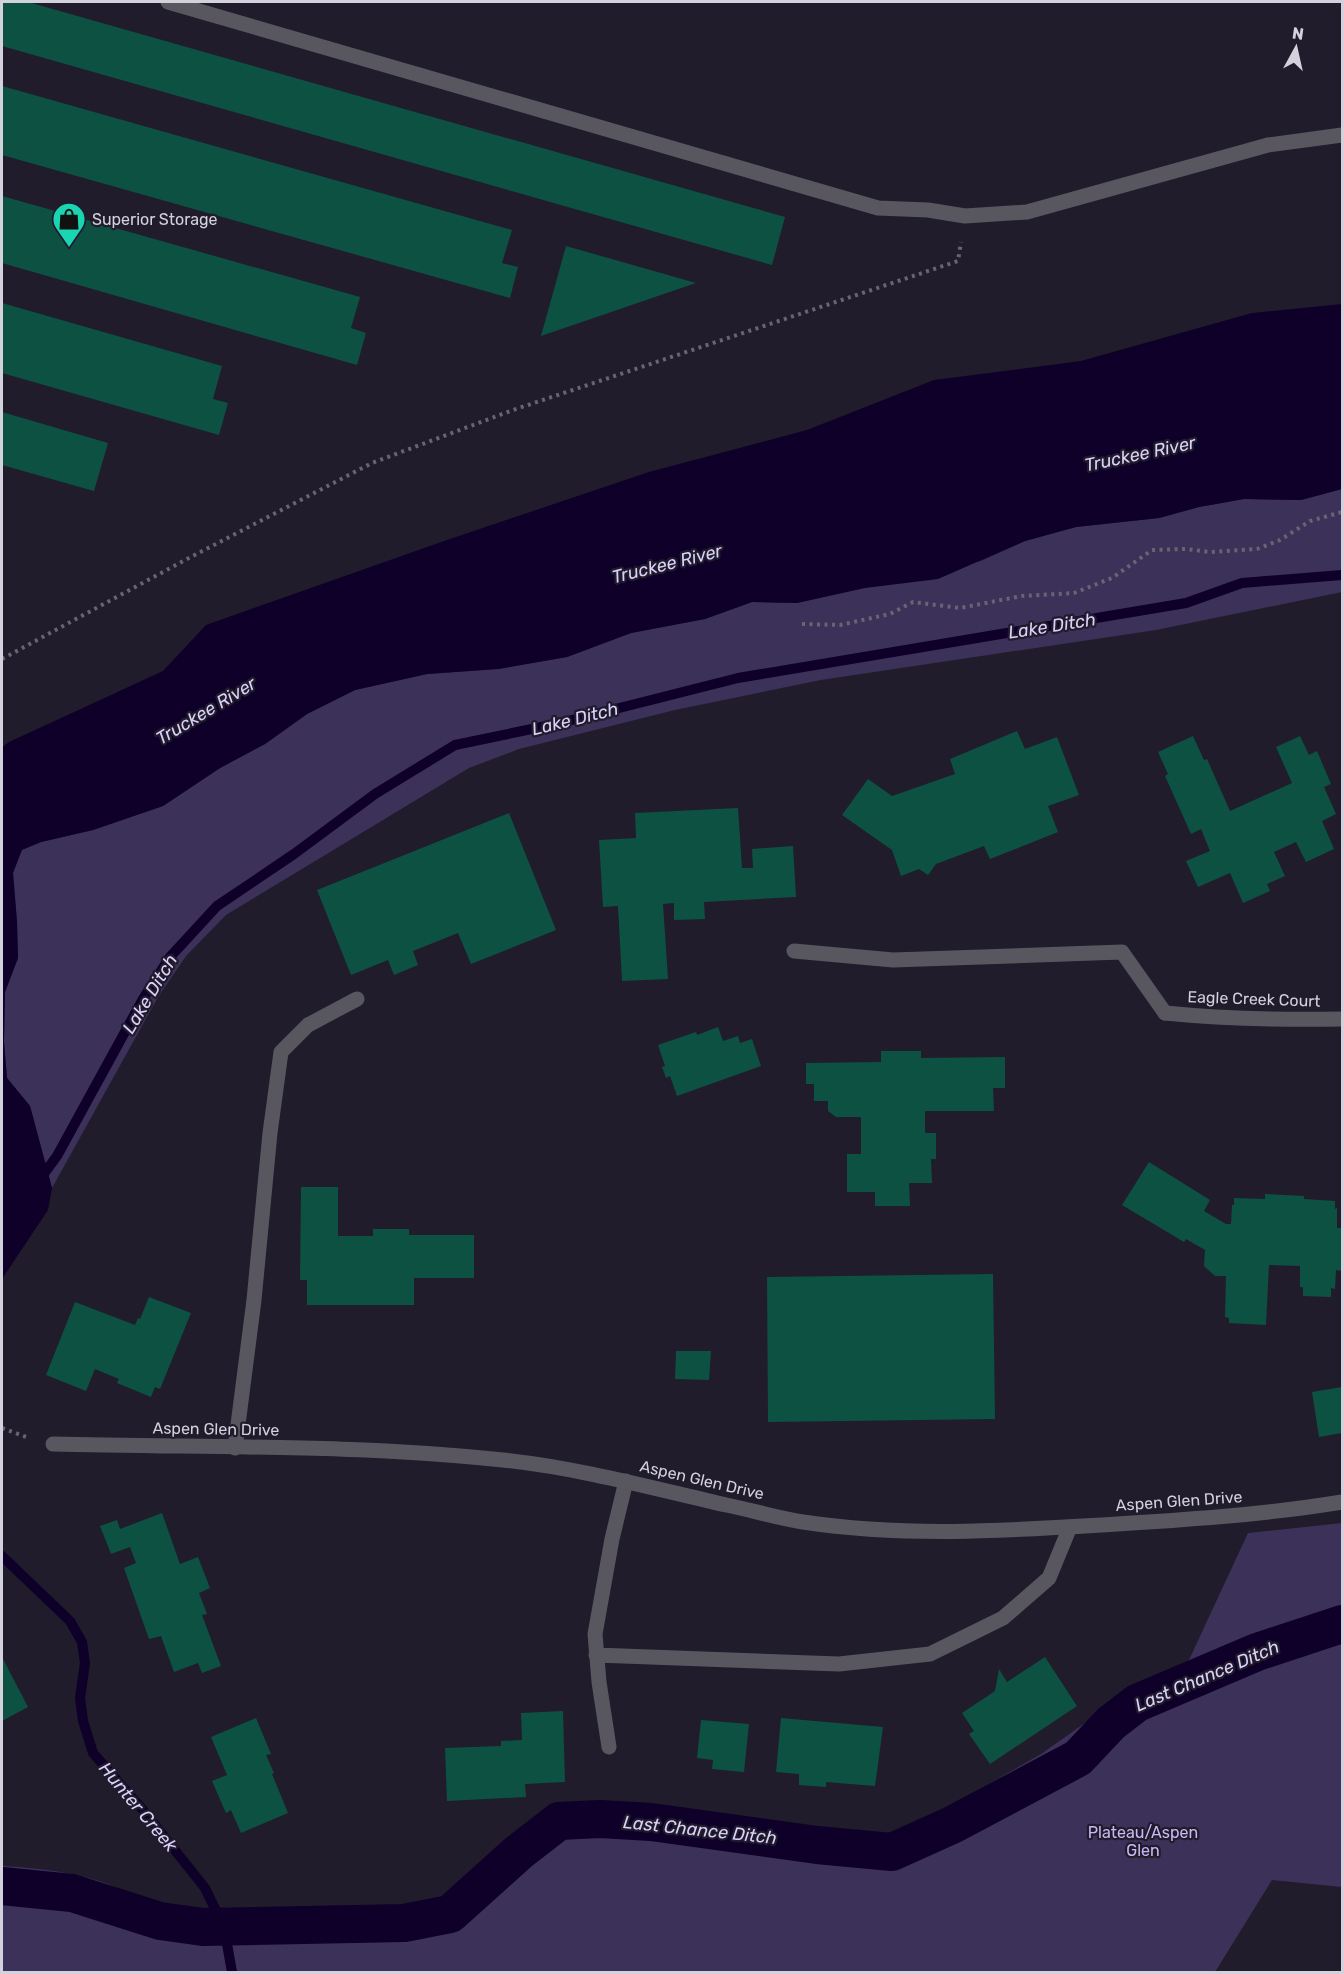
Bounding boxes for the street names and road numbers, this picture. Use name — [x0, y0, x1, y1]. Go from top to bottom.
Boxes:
street label: Eagle Creek Court — [1187, 987, 1321, 1011]
street label: Aspen Glen Drive — [152, 1418, 280, 1440]
street label: Aspen Glen Drive — [638, 1456, 766, 1504]
street label: Aspen Glen Drive — [1115, 1487, 1243, 1515]

